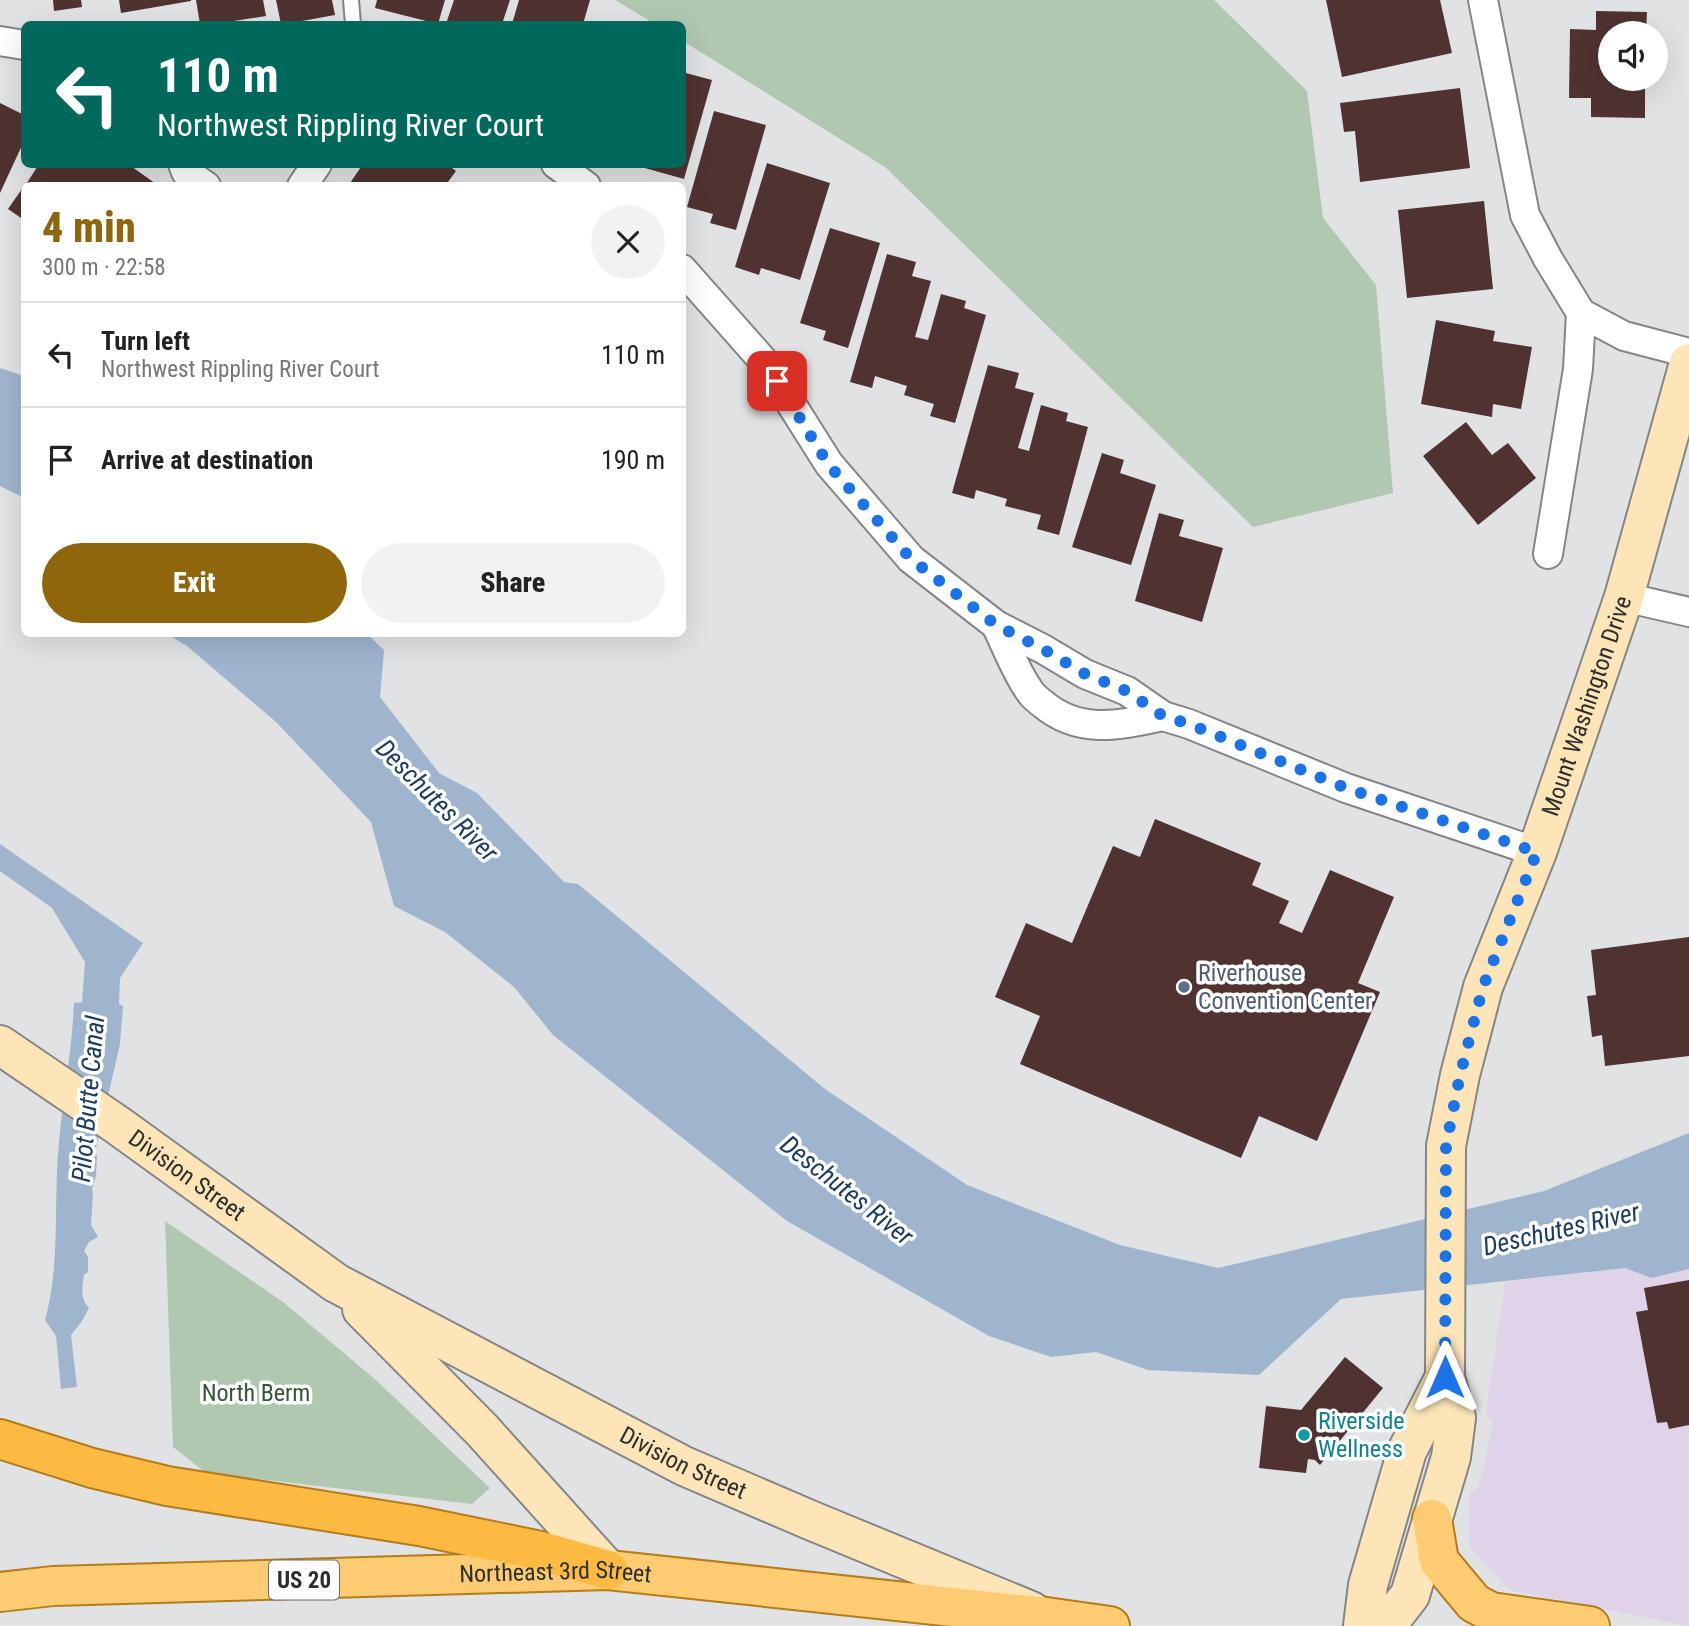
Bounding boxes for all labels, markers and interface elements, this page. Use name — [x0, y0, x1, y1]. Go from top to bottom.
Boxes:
map controls — [1598, 21, 1668, 91]
button: sound — [1598, 21, 1668, 91]
text: 110 m — [157, 47, 279, 104]
icon: left — [42, 49, 133, 140]
text: Northwest Rippling River Court — [157, 106, 544, 144]
text: 4 min — [42, 203, 136, 252]
button: close — [591, 205, 665, 279]
text: 300 m · 22:58 — [42, 254, 166, 281]
text: Turn left — [101, 326, 190, 356]
icon: left — [42, 336, 80, 374]
text: 110 m — [601, 340, 665, 370]
pin — [747, 351, 807, 411]
text: Northwest Rippling River Court — [101, 356, 379, 383]
icon: arrive — [758, 362, 796, 400]
icon: arrive — [42, 441, 80, 479]
text: Arrive at destination — [101, 445, 313, 475]
text: 190 m — [601, 445, 665, 475]
button: Exit — [42, 543, 347, 623]
button: Share — [361, 543, 665, 623]
street label: Mount Washington Drive — [1536, 592, 1637, 820]
water label: Deschutes River — [370, 733, 505, 868]
place label: Riverhouse Convention Center — [1198, 959, 1372, 1015]
marker: Riverhouse Convention Center — [1176, 979, 1192, 995]
water label: Pilot Butte Canal — [66, 1013, 110, 1183]
street label: Division Street — [123, 1124, 251, 1227]
water label: Deschutes River — [775, 1129, 920, 1252]
water label: Deschutes River — [1480, 1196, 1643, 1262]
position arrow — [1408, 1340, 1482, 1414]
park label: North Berm — [202, 1379, 310, 1407]
place label: Riverside Wellness — [1318, 1407, 1405, 1463]
street label: Division Street — [615, 1421, 751, 1505]
marker: Riverside Wellness — [1296, 1427, 1312, 1443]
street label: Northeast 3rd Street — [459, 1556, 653, 1589]
road number: US 20 — [269, 1560, 339, 1600]

